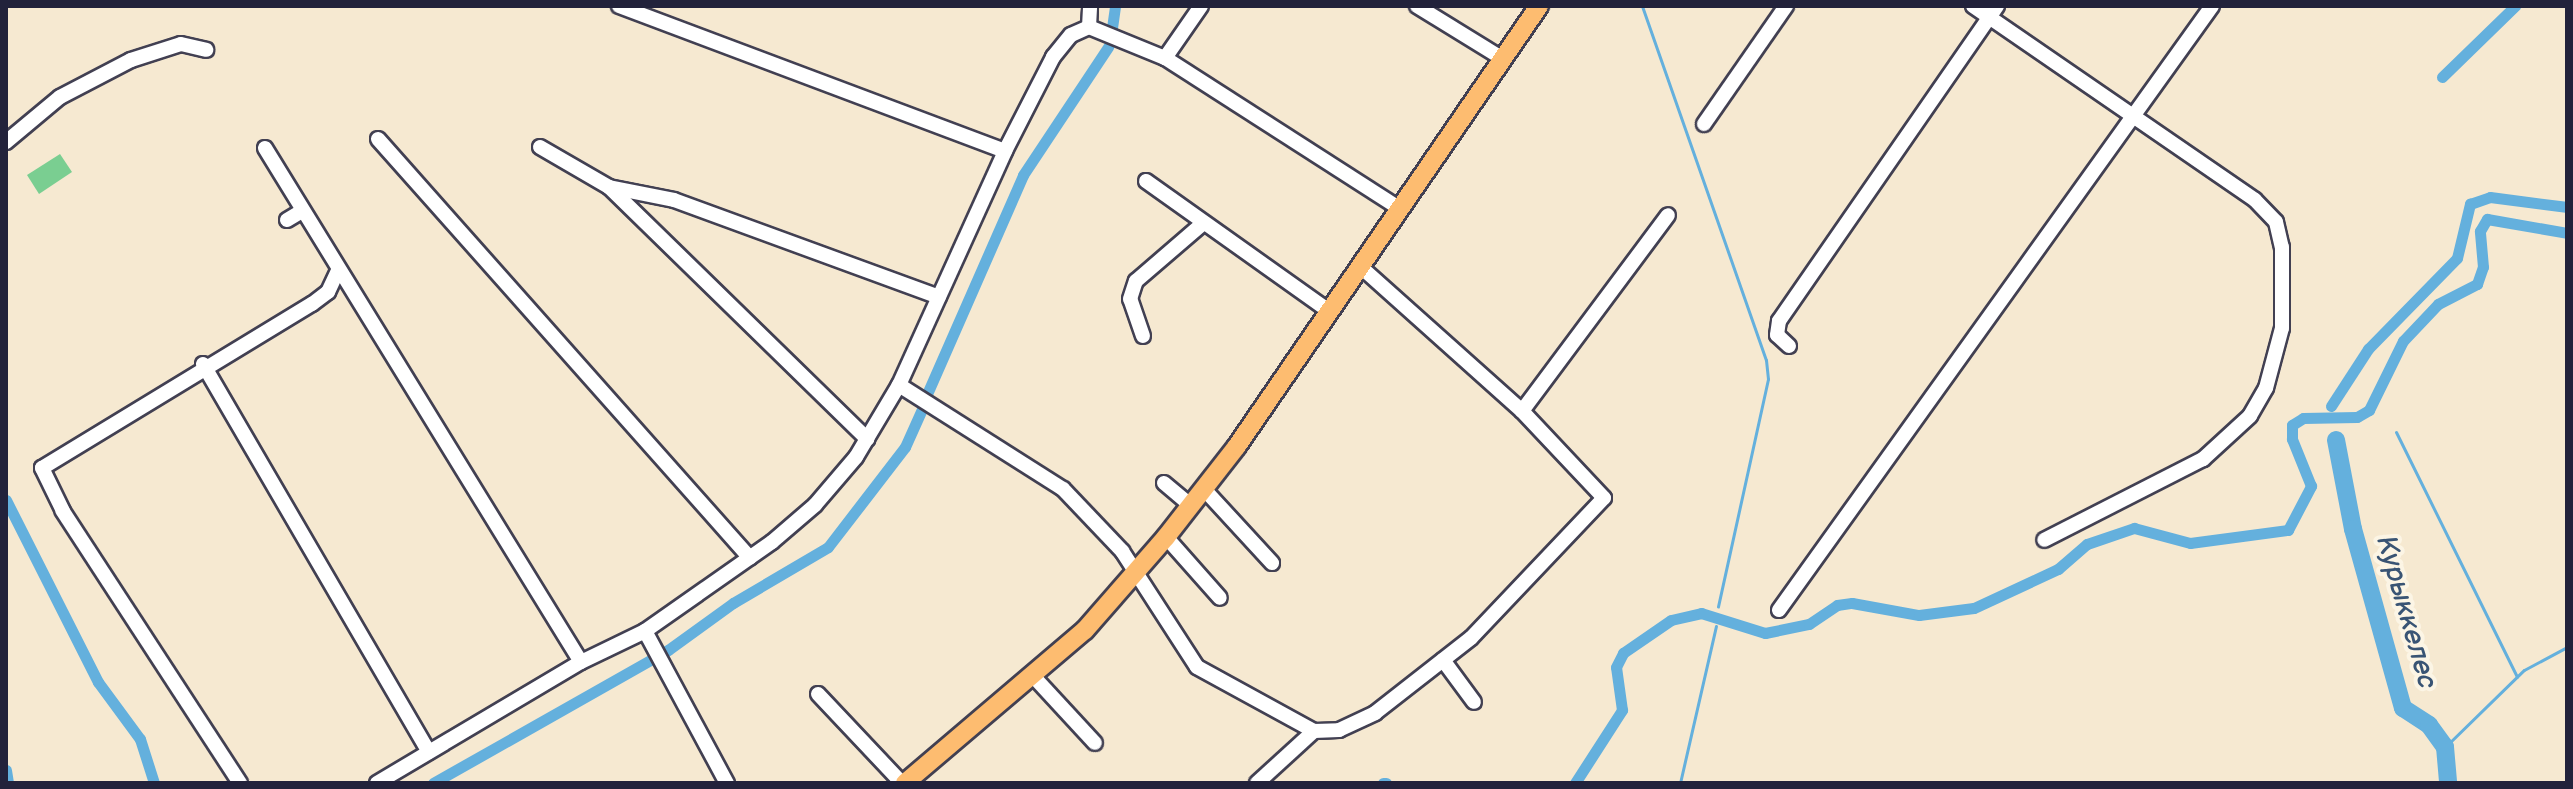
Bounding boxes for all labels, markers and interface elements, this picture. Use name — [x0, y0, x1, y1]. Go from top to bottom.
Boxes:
water label: Курыккелес — [2368, 532, 2444, 692]

